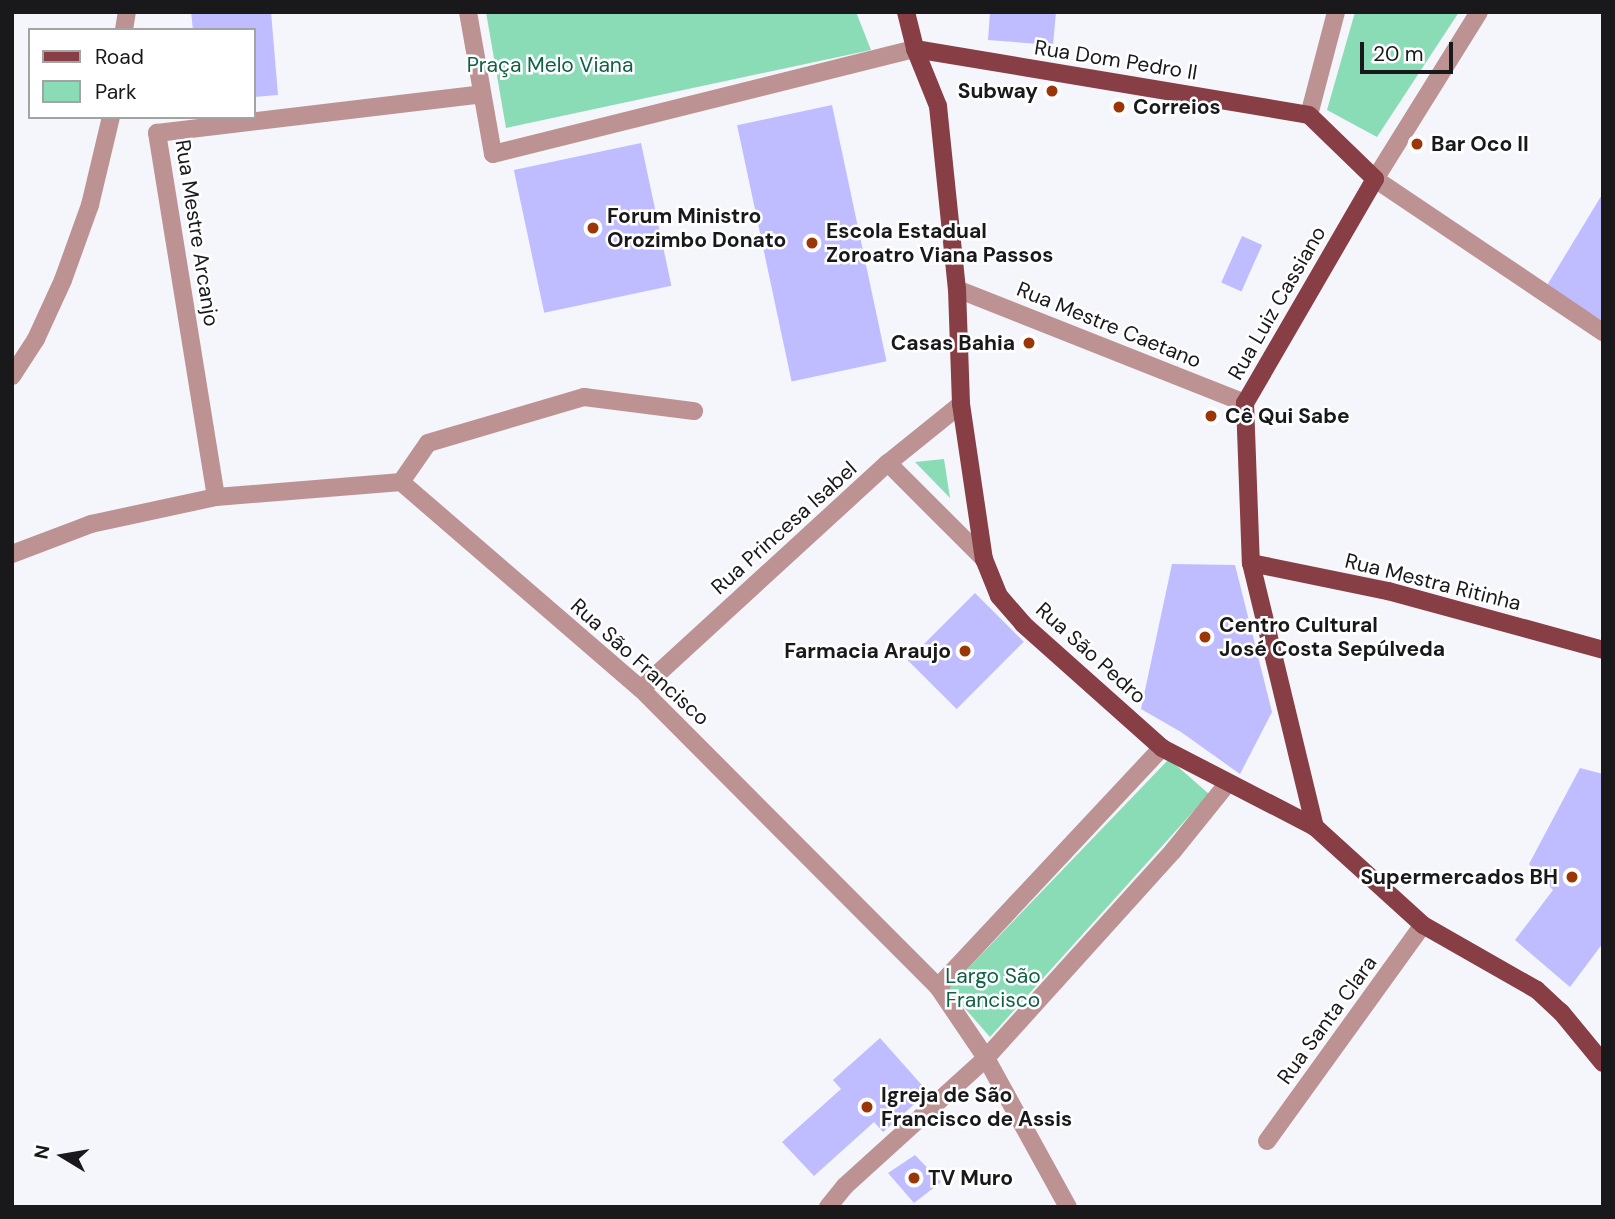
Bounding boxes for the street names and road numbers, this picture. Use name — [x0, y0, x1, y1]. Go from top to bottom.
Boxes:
street label: Rua Dom Pedro II — [1033, 35, 1199, 85]
street label: Rua Mestre Arcanjo — [170, 138, 224, 328]
street label: Rua Luiz Cassiano — [1223, 222, 1331, 384]
street label: Rua Mestre Caetano — [1013, 277, 1205, 373]
street label: Rua Princesa Isabel — [706, 456, 862, 600]
street label: Rua Mestra Ritinha — [1342, 548, 1524, 616]
street label: Rua São Francisco — [566, 593, 714, 731]
street label: Rua São Pedro — [1031, 597, 1151, 709]
street label: Rua Santa Clara — [1272, 951, 1382, 1089]

